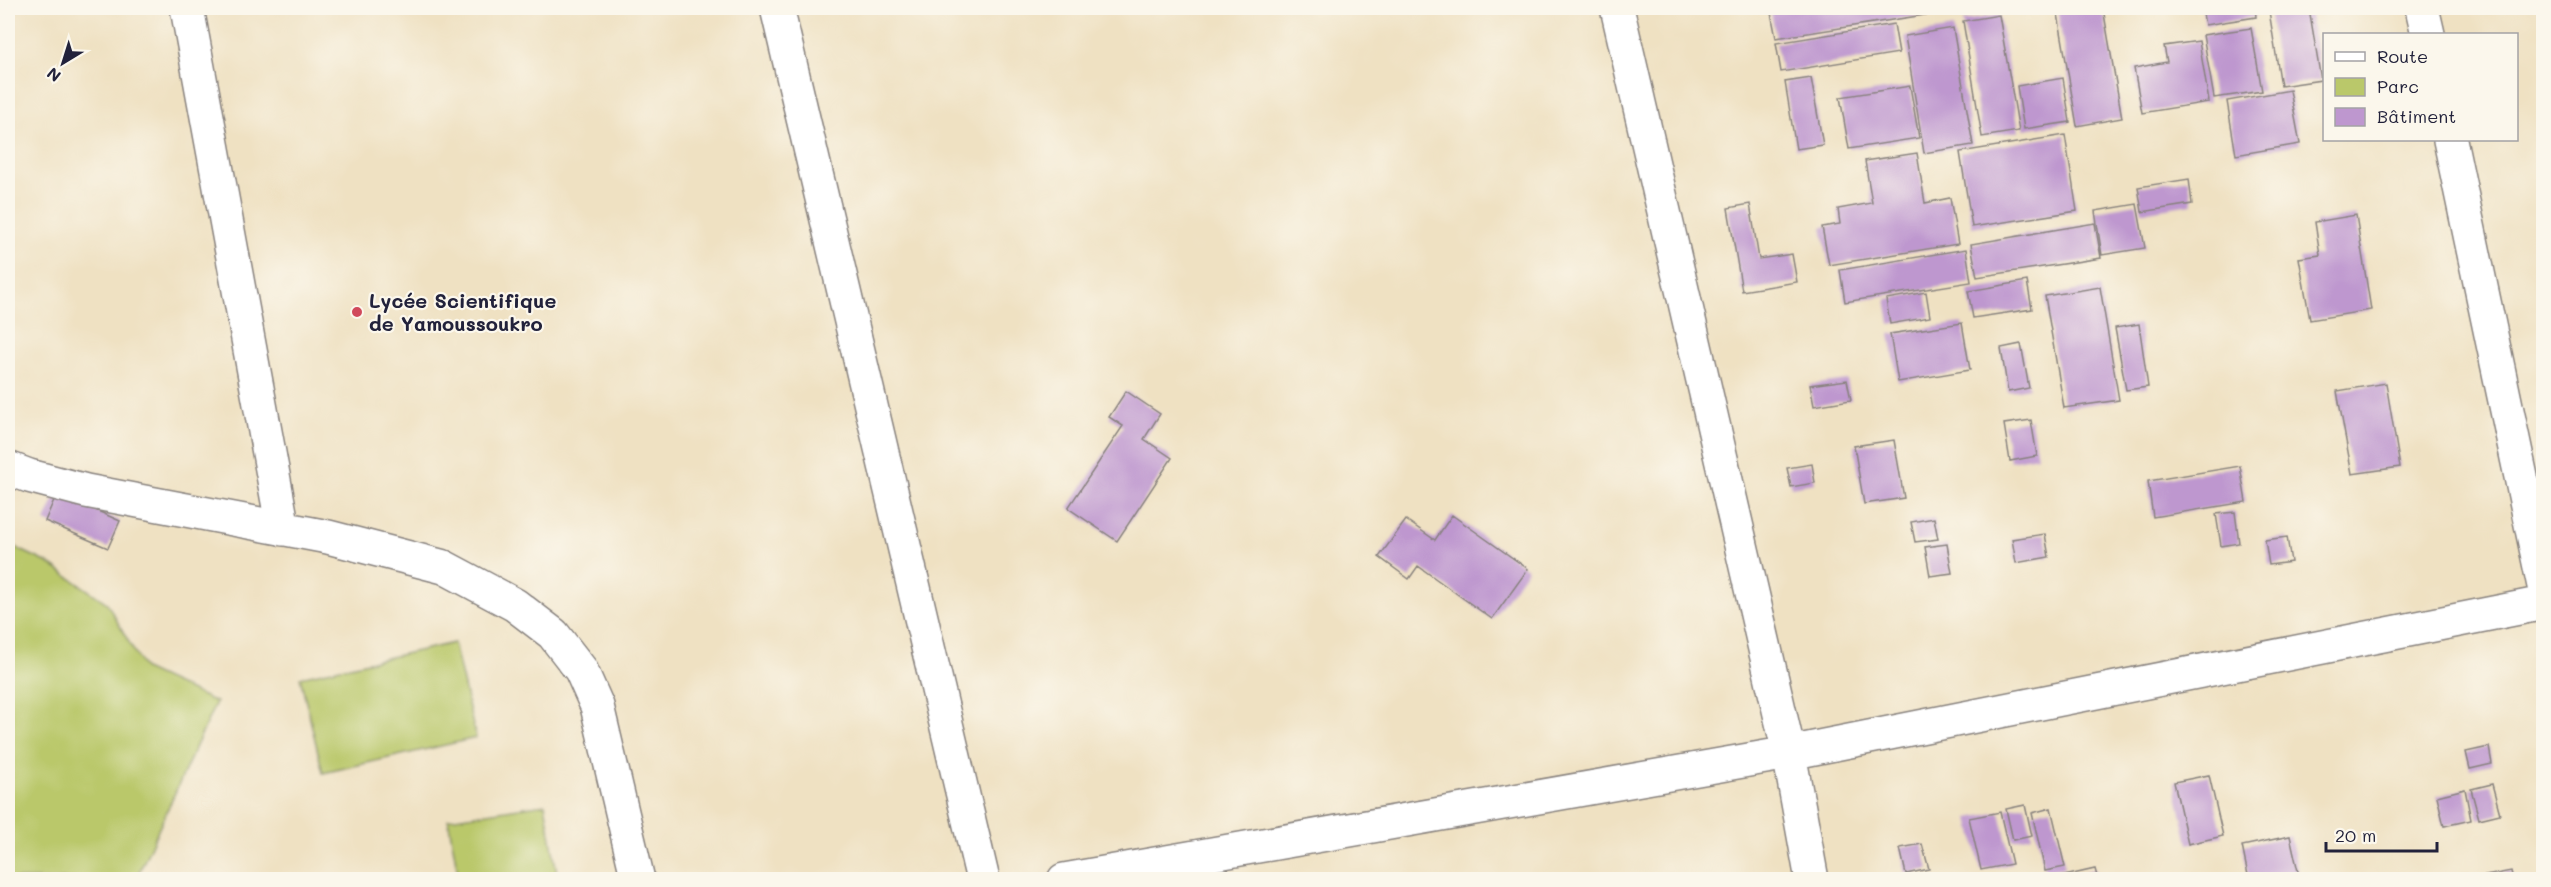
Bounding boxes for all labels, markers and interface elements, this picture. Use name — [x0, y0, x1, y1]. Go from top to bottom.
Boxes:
north arrow — [33, 33, 93, 93]
legend — [2323, 33, 2518, 141]
text: Route — [2377, 44, 2428, 68]
text: N — [42, 63, 65, 87]
text: Parc — [2377, 74, 2419, 98]
text: Bâtiment — [2377, 104, 2456, 128]
place label: Lycée Scientifique de Yamoussoukro — [369, 287, 556, 336]
marker: Lycée Scientifique de Yamoussoukro — [350, 305, 364, 319]
scale bar — [2326, 815, 2437, 853]
text: 20 m — [2335, 823, 2376, 847]

